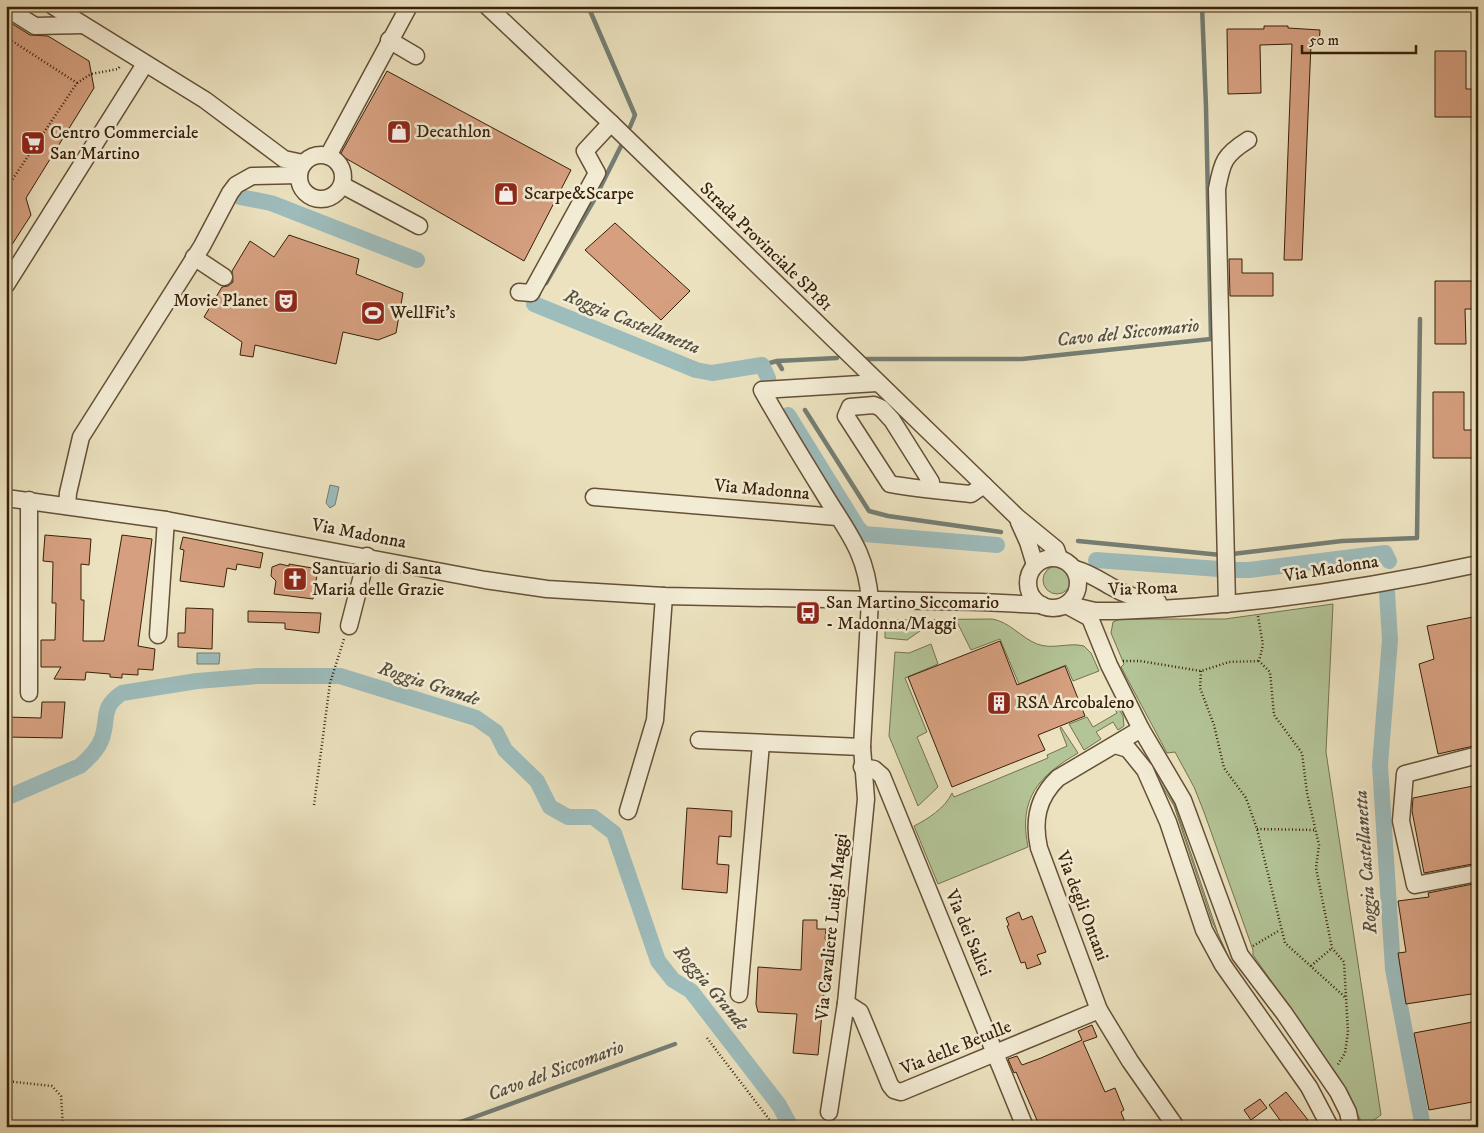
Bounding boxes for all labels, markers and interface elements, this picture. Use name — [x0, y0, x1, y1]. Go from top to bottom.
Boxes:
scale bar — [1302, 22, 1415, 54]
text: 50 m — [1309, 31, 1339, 50]
shop icon: Decathlon — [386, 119, 412, 145]
place label: Decathlon — [416, 121, 492, 143]
place label: Centro Commerciale San Martino — [50, 122, 198, 165]
supermarket icon: Centro Commerciale San Martino — [20, 130, 46, 156]
street label: Strada Provinciale SP181 — [695, 178, 837, 316]
shop icon: Scarpe&Scarpe — [493, 181, 519, 207]
place label: Scarpe&Scarpe — [524, 183, 634, 205]
water label: Roggia Castellanetta — [560, 284, 703, 360]
theatre icon: Movie Planet — [273, 288, 299, 314]
place label: Movie Planet — [173, 290, 268, 312]
sports icon: WellFit's — [360, 300, 386, 326]
place label: WellFit's — [389, 302, 456, 324]
water label: Cavo del Siccomario — [1056, 314, 1200, 352]
street label: Via Madonna — [712, 475, 811, 505]
street label: Via Madonna — [309, 514, 408, 554]
street label: Via Madonna — [1281, 551, 1380, 588]
place label: Santuario di Santa Maria delle Grazie — [312, 558, 444, 601]
church icon: Santuario di Santa Maria delle Grazie — [282, 566, 308, 592]
street label: Via Roma — [1107, 577, 1178, 601]
place label: San Martino Siccomario - Madonna/Maggi — [826, 592, 999, 635]
bus stop icon: San Martino Siccomario - Madonna/Maggi — [795, 600, 821, 626]
water label: Roggia Grande — [375, 657, 483, 711]
building icon: RSA Arcobaleno — [986, 690, 1012, 716]
place label: RSA Arcobaleno — [1016, 692, 1135, 714]
water label: Roggia Castellanetta — [1349, 789, 1383, 936]
street label: Via Cavaliere Luigi Maggi — [811, 832, 853, 1023]
street label: Via degli Ontani — [1051, 847, 1113, 964]
street label: Via dei Salici — [940, 885, 996, 980]
water label: Roggia Grande — [668, 940, 754, 1036]
street label: Via delle Betulle — [897, 1016, 1015, 1081]
water label: Cavo del Siccomario — [485, 1036, 627, 1106]

